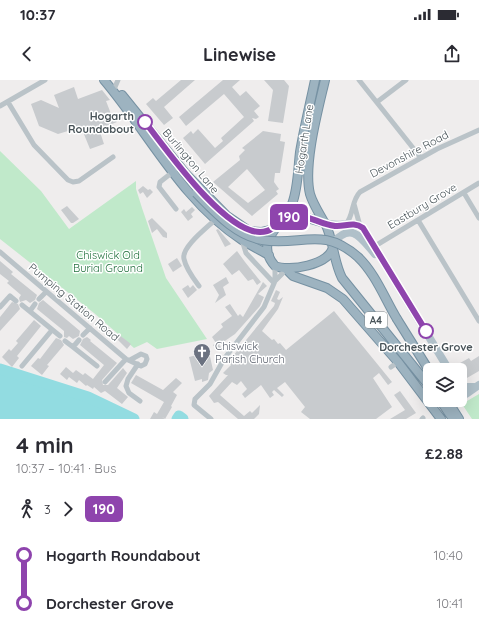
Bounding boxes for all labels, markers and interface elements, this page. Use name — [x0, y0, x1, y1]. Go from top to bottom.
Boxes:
text: 10:37 — [20, 5, 55, 24]
icon: back — [16, 43, 38, 65]
text: Linewise — [203, 43, 276, 66]
icon: share — [441, 43, 463, 65]
street label: Hogarth Lane — [292, 103, 316, 175]
place label: Hogarth Roundabout — [68, 109, 134, 136]
marker: Hogarth Roundabout — [137, 114, 153, 130]
street label: Burlington Lane — [160, 126, 222, 196]
street label: Devonshire Road — [367, 127, 451, 181]
street label: Eastbury Grove — [385, 180, 459, 232]
line badge: 190 — [266, 204, 312, 230]
text: 190 — [278, 208, 300, 226]
park label: Chiswick Old Burial Ground — [73, 248, 143, 275]
street label: Pumping Station Road — [26, 260, 122, 344]
road number: A4 — [365, 312, 387, 328]
marker: Dorchester Grove — [418, 323, 434, 339]
place label: Chiswick Parish Church — [215, 339, 285, 366]
place label: Dorchester Grove — [379, 340, 473, 354]
church icon: Chiswick Parish Church — [192, 342, 212, 367]
map controls — [423, 363, 467, 407]
button: layers — [423, 363, 467, 407]
text: 4 min — [16, 431, 74, 459]
text: £2.88 — [425, 444, 463, 463]
text: 10:37 – 10:41 · Bus — [16, 460, 116, 476]
icon: walk — [16, 498, 38, 520]
icon: forward — [57, 498, 79, 520]
text: 190 — [93, 500, 115, 518]
text: 3 — [44, 501, 51, 517]
text: Hogarth Roundabout — [46, 546, 201, 565]
text: 10:40 — [433, 547, 463, 563]
text: Dorchester Grove — [46, 594, 174, 613]
text: 10:41 — [436, 595, 463, 611]

